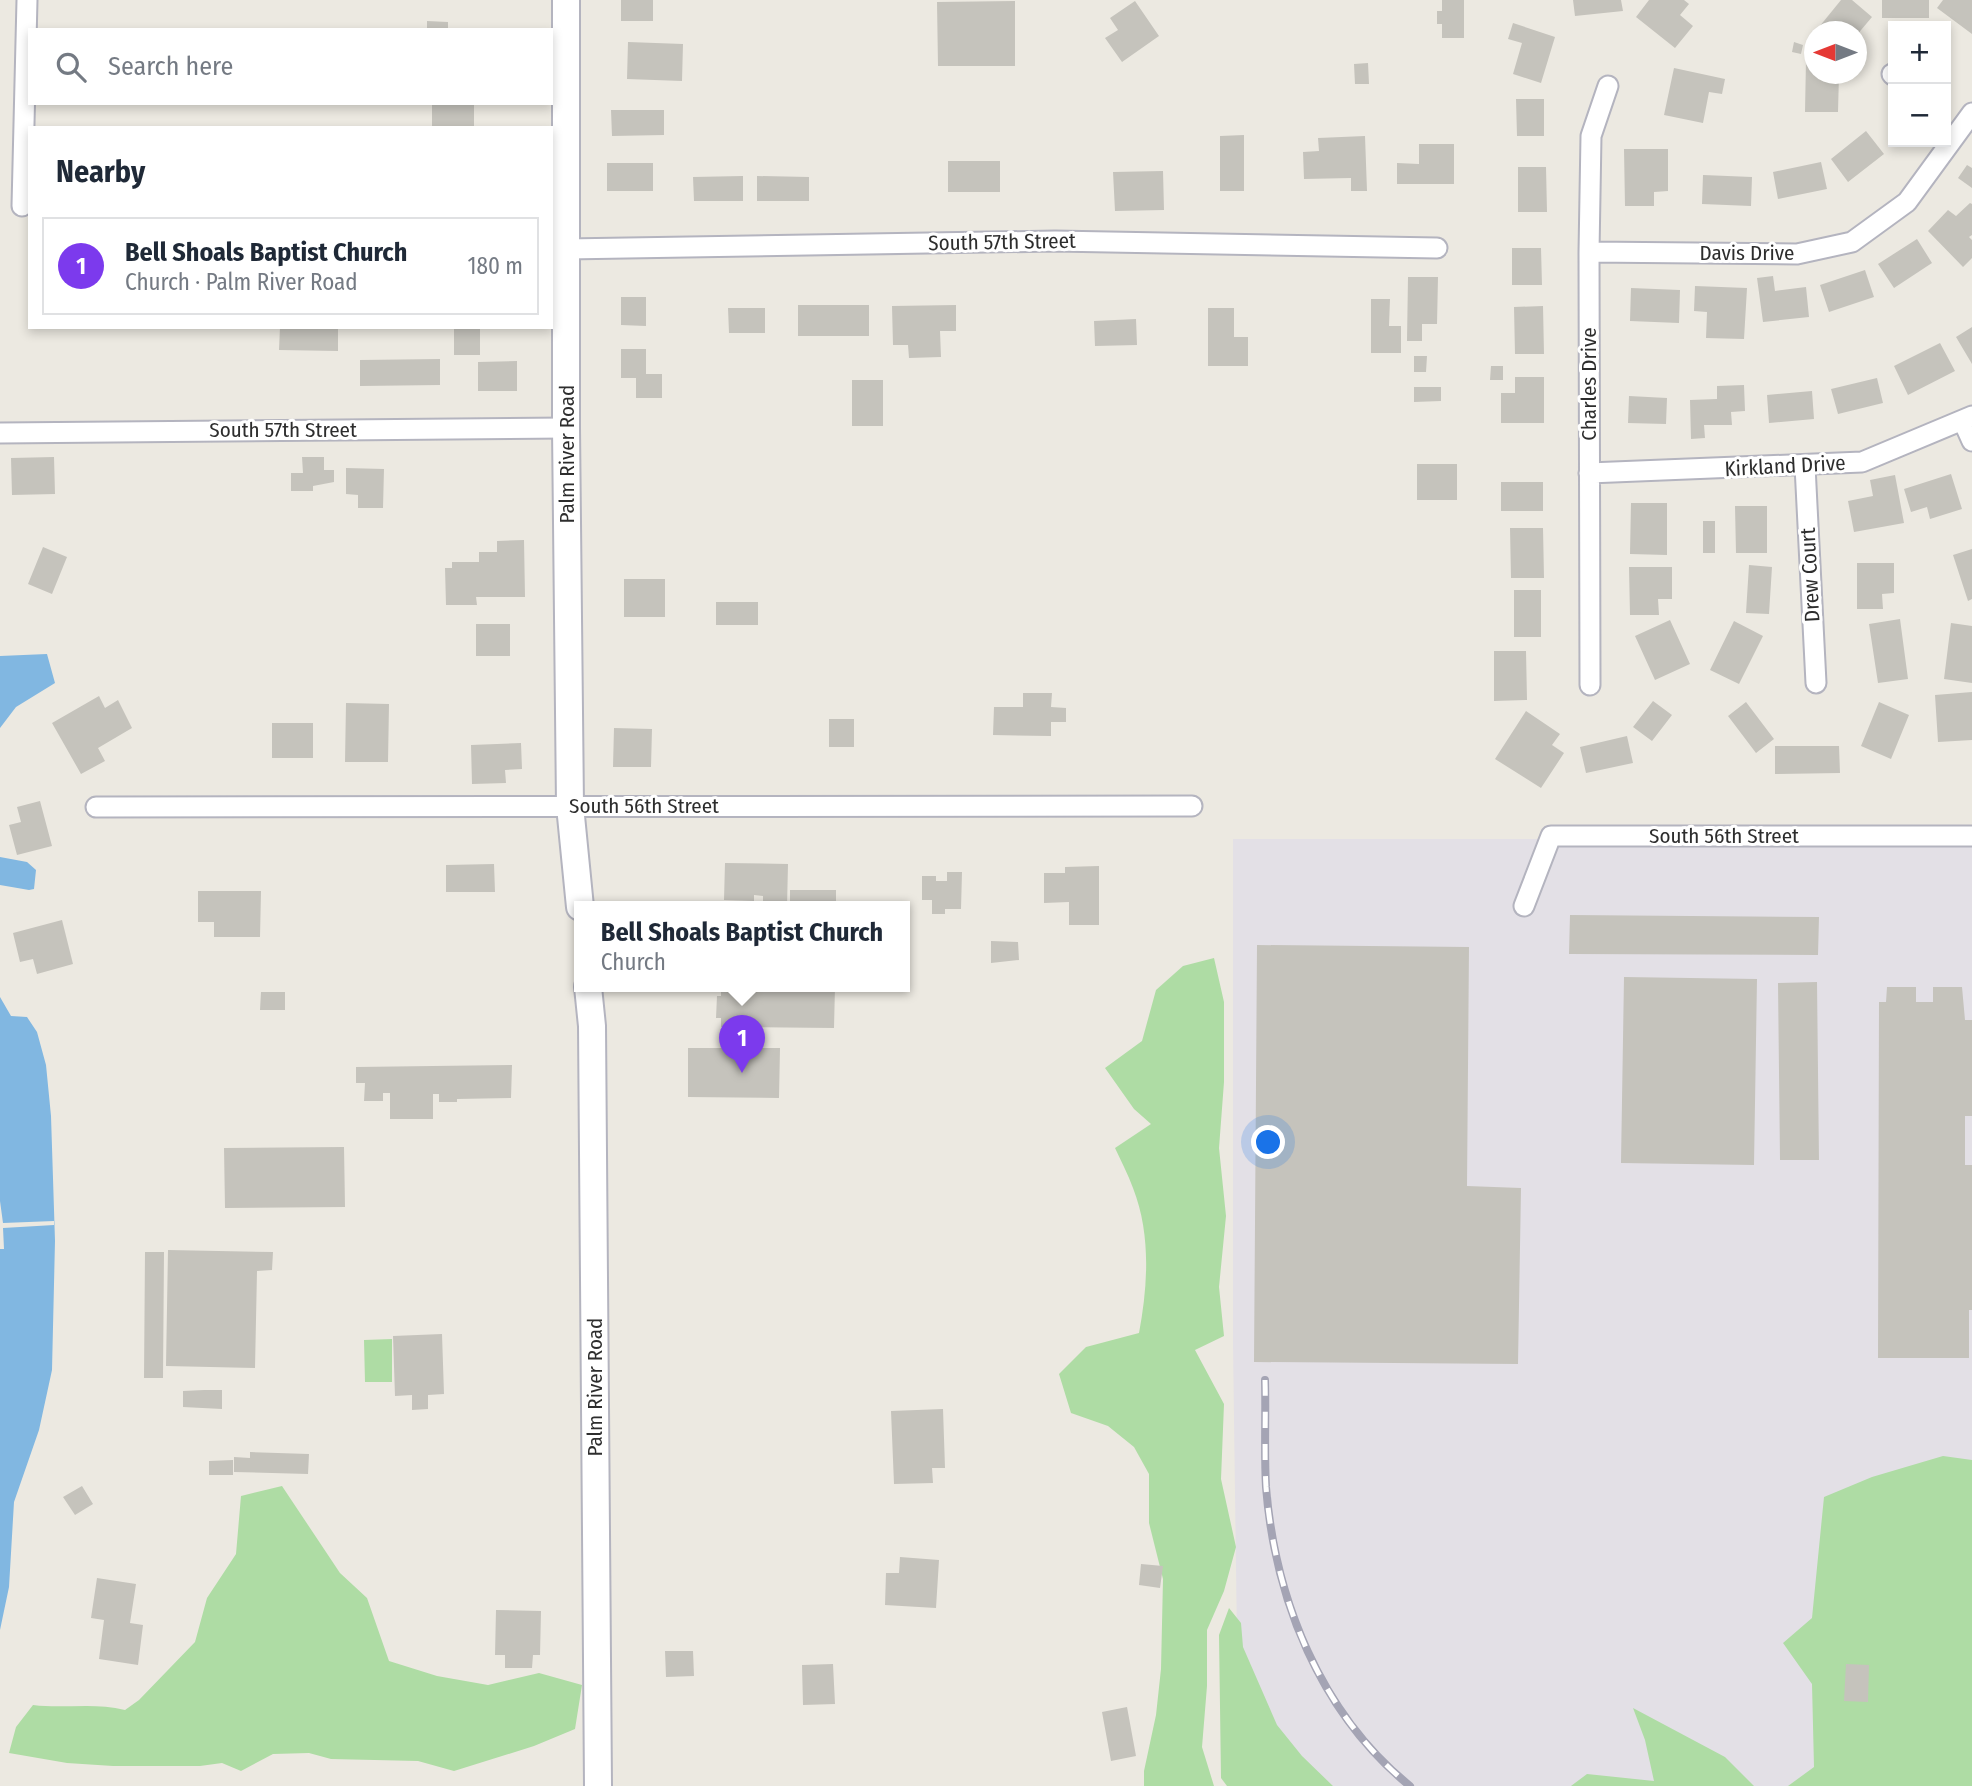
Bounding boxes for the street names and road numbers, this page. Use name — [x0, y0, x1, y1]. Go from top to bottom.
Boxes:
street label: South 57th Street — [928, 228, 1076, 256]
street label: Davis Drive — [1700, 240, 1794, 266]
street label: Charles Drive — [1576, 327, 1602, 441]
street label: Palm River Road — [554, 385, 580, 523]
street label: South 57th Street — [209, 417, 357, 443]
street label: Kirkland Drive — [1724, 450, 1846, 482]
street label: Drew Court — [1795, 527, 1825, 623]
street label: South 56th Street — [569, 793, 719, 819]
street label: South 56th Street — [1649, 823, 1799, 849]
street label: Palm River Road — [582, 1318, 608, 1456]

